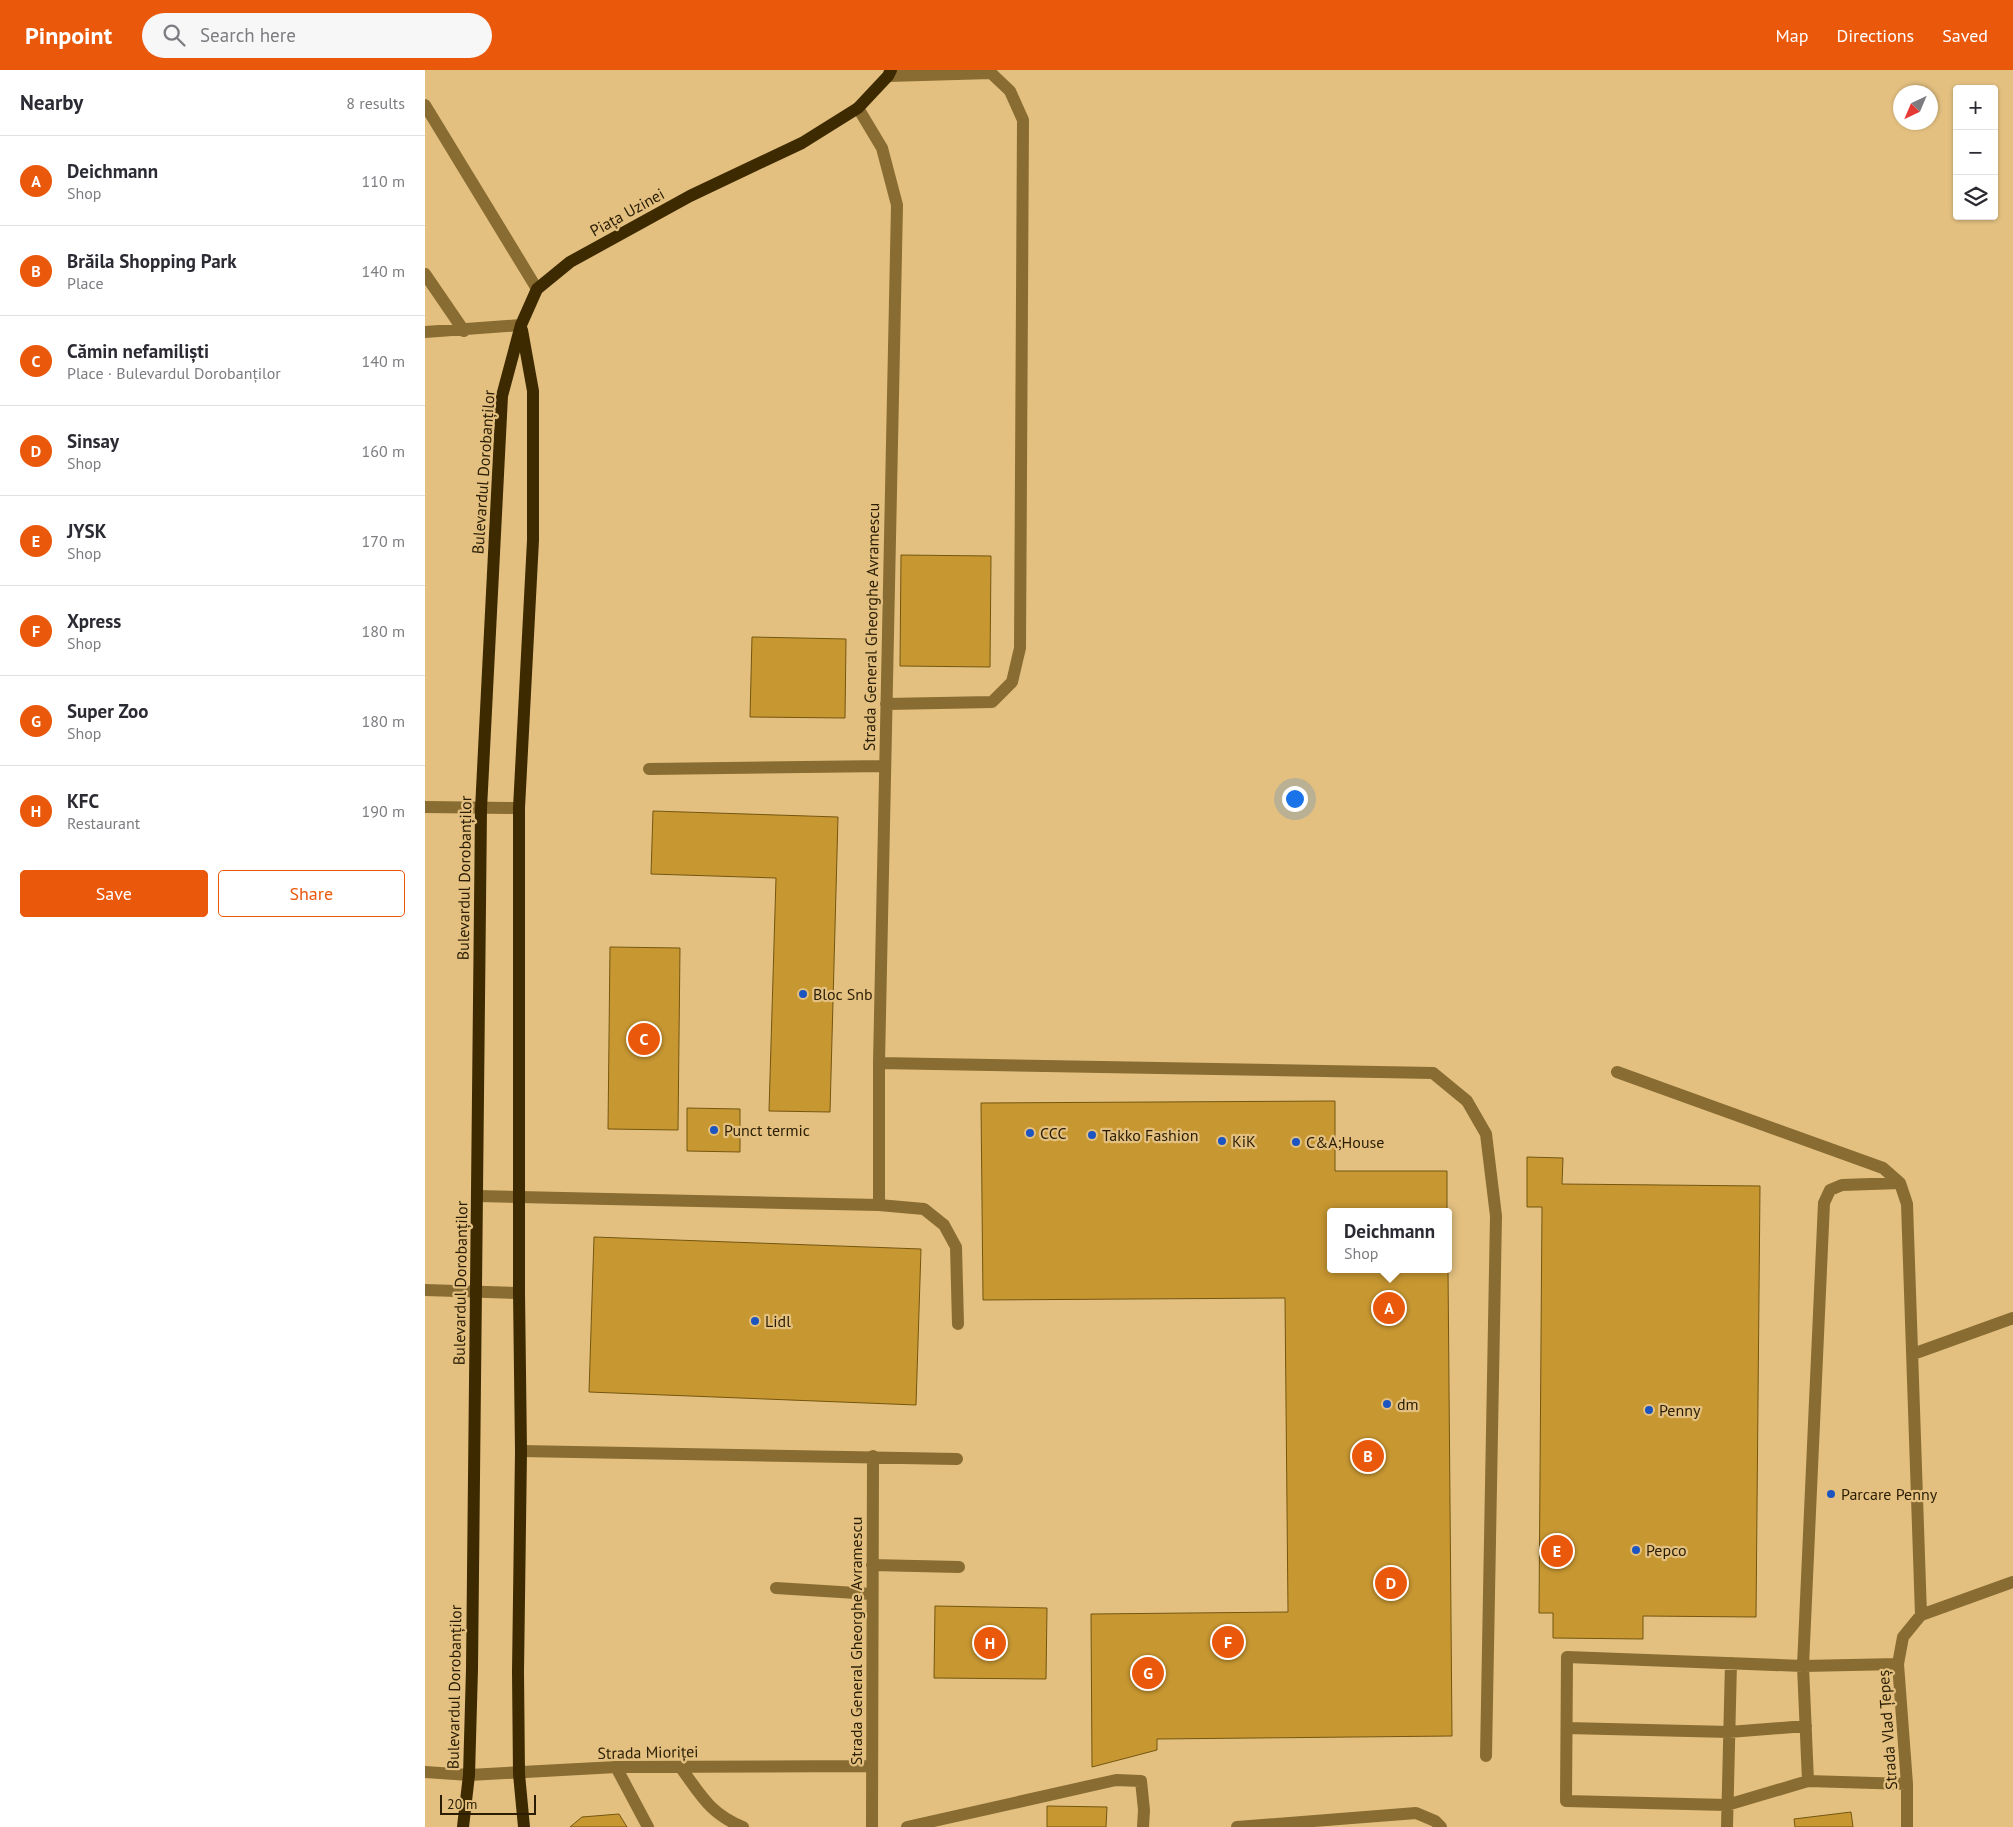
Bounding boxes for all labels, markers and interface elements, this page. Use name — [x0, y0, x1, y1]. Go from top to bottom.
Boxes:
search box — [142, 13, 492, 58]
text: Pinpoint — [25, 20, 112, 51]
icon: search — [160, 21, 188, 49]
text: Search here — [200, 23, 296, 47]
text: Map — [1776, 24, 1808, 47]
text: Directions — [1836, 24, 1914, 47]
text: Saved — [1942, 24, 1988, 47]
north arrow — [1893, 85, 1938, 130]
map controls — [1953, 85, 1998, 220]
button: + — [1953, 85, 1998, 130]
text: Nearby — [20, 89, 83, 116]
text: 8 results — [346, 93, 405, 113]
button: − — [1953, 130, 1998, 175]
text: Deichmann — [67, 159, 158, 183]
text: A — [31, 171, 41, 191]
text: 110 m — [362, 171, 405, 191]
button: layers — [1953, 175, 1998, 220]
text: Shop — [67, 183, 101, 203]
street label: Piața Uzinei — [586, 183, 668, 241]
text: Brăila Shopping Park — [67, 249, 237, 273]
text: B — [31, 261, 41, 281]
text: 140 m — [362, 261, 405, 281]
text: Place — [67, 273, 104, 293]
text: Cămin nefamiliști — [67, 339, 209, 363]
text: C — [32, 351, 40, 371]
text: 140 m — [362, 351, 405, 371]
text: Place · Bulevardul Dorobanților — [67, 363, 281, 383]
street label: Bulevardul Dorobanților — [467, 389, 499, 555]
text: Sinsay — [67, 429, 119, 453]
text: D — [31, 441, 41, 461]
text: 160 m — [362, 441, 405, 461]
text: Shop — [67, 453, 101, 473]
street label: Strada General Gheorghe Avramescu — [859, 503, 883, 751]
text: JYSK — [67, 519, 106, 543]
text: E — [32, 531, 40, 551]
text: 170 m — [362, 531, 405, 551]
text: Shop — [67, 543, 101, 563]
text: Xpress — [67, 609, 121, 633]
text: F — [32, 621, 40, 641]
text: 180 m — [362, 621, 405, 641]
text: Shop — [67, 633, 101, 653]
text: Super Zoo — [67, 699, 148, 723]
text: G — [31, 711, 41, 731]
text: 180 m — [362, 711, 405, 731]
text: Shop — [67, 723, 101, 743]
your location — [1282, 786, 1308, 812]
text: KFC — [67, 789, 99, 813]
street label: Bulevardul Dorobanților — [453, 795, 475, 960]
text: H — [31, 801, 41, 821]
text: 190 m — [362, 801, 405, 821]
text: Restaurant — [67, 813, 140, 833]
button: Save — [20, 870, 208, 917]
button: Share — [218, 870, 405, 917]
place label: Bloc Snb — [813, 984, 873, 1004]
marker: Bloc Snb — [797, 988, 809, 1000]
pin: C — [628, 1020, 660, 1058]
place label: Punct termic — [724, 1120, 810, 1140]
place label: CCC — [1040, 1123, 1067, 1143]
marker: Punct termic — [708, 1124, 720, 1136]
place label: Takko Fashion — [1102, 1125, 1198, 1145]
marker: CCC — [1024, 1127, 1036, 1139]
marker: Takko Fashion — [1086, 1129, 1098, 1141]
place label: KiK — [1232, 1131, 1256, 1151]
place label: C&A;House — [1306, 1132, 1384, 1152]
marker: KiK — [1216, 1135, 1228, 1147]
marker: C&A;House — [1290, 1136, 1302, 1148]
street label: Bulevardul Dorobanților — [449, 1200, 471, 1365]
popup — [1327, 1208, 1452, 1273]
text: Deichmann — [1344, 1219, 1435, 1243]
text: Shop — [1344, 1243, 1378, 1263]
pin: A — [1373, 1289, 1405, 1327]
place label: Lidl — [765, 1311, 791, 1331]
marker: Lidl — [749, 1315, 761, 1327]
place label: dm — [1397, 1394, 1419, 1414]
marker: dm — [1381, 1398, 1393, 1410]
place label: Penny — [1659, 1400, 1701, 1420]
marker: Penny — [1643, 1404, 1655, 1416]
pin: B — [1352, 1437, 1384, 1475]
place label: Parcare Penny — [1841, 1484, 1938, 1504]
marker: Parcare Penny — [1825, 1488, 1837, 1500]
street label: Strada General Gheorghe Avramescu — [846, 1517, 866, 1765]
pin: E — [1541, 1532, 1573, 1570]
place label: Pepco — [1646, 1540, 1687, 1560]
marker: Pepco — [1630, 1544, 1642, 1556]
pin: D — [1375, 1564, 1407, 1602]
street label: Bulevardul Dorobanților — [443, 1604, 465, 1769]
pin: F — [1212, 1623, 1244, 1661]
pin: H — [974, 1624, 1006, 1662]
pin: G — [1132, 1654, 1164, 1692]
street label: Strada Vlad Țepeș — [1873, 1669, 1901, 1791]
street label: Strada Mioriței — [597, 1741, 699, 1763]
scale bar — [440, 1792, 536, 1815]
text: 20 m — [447, 1795, 477, 1813]

